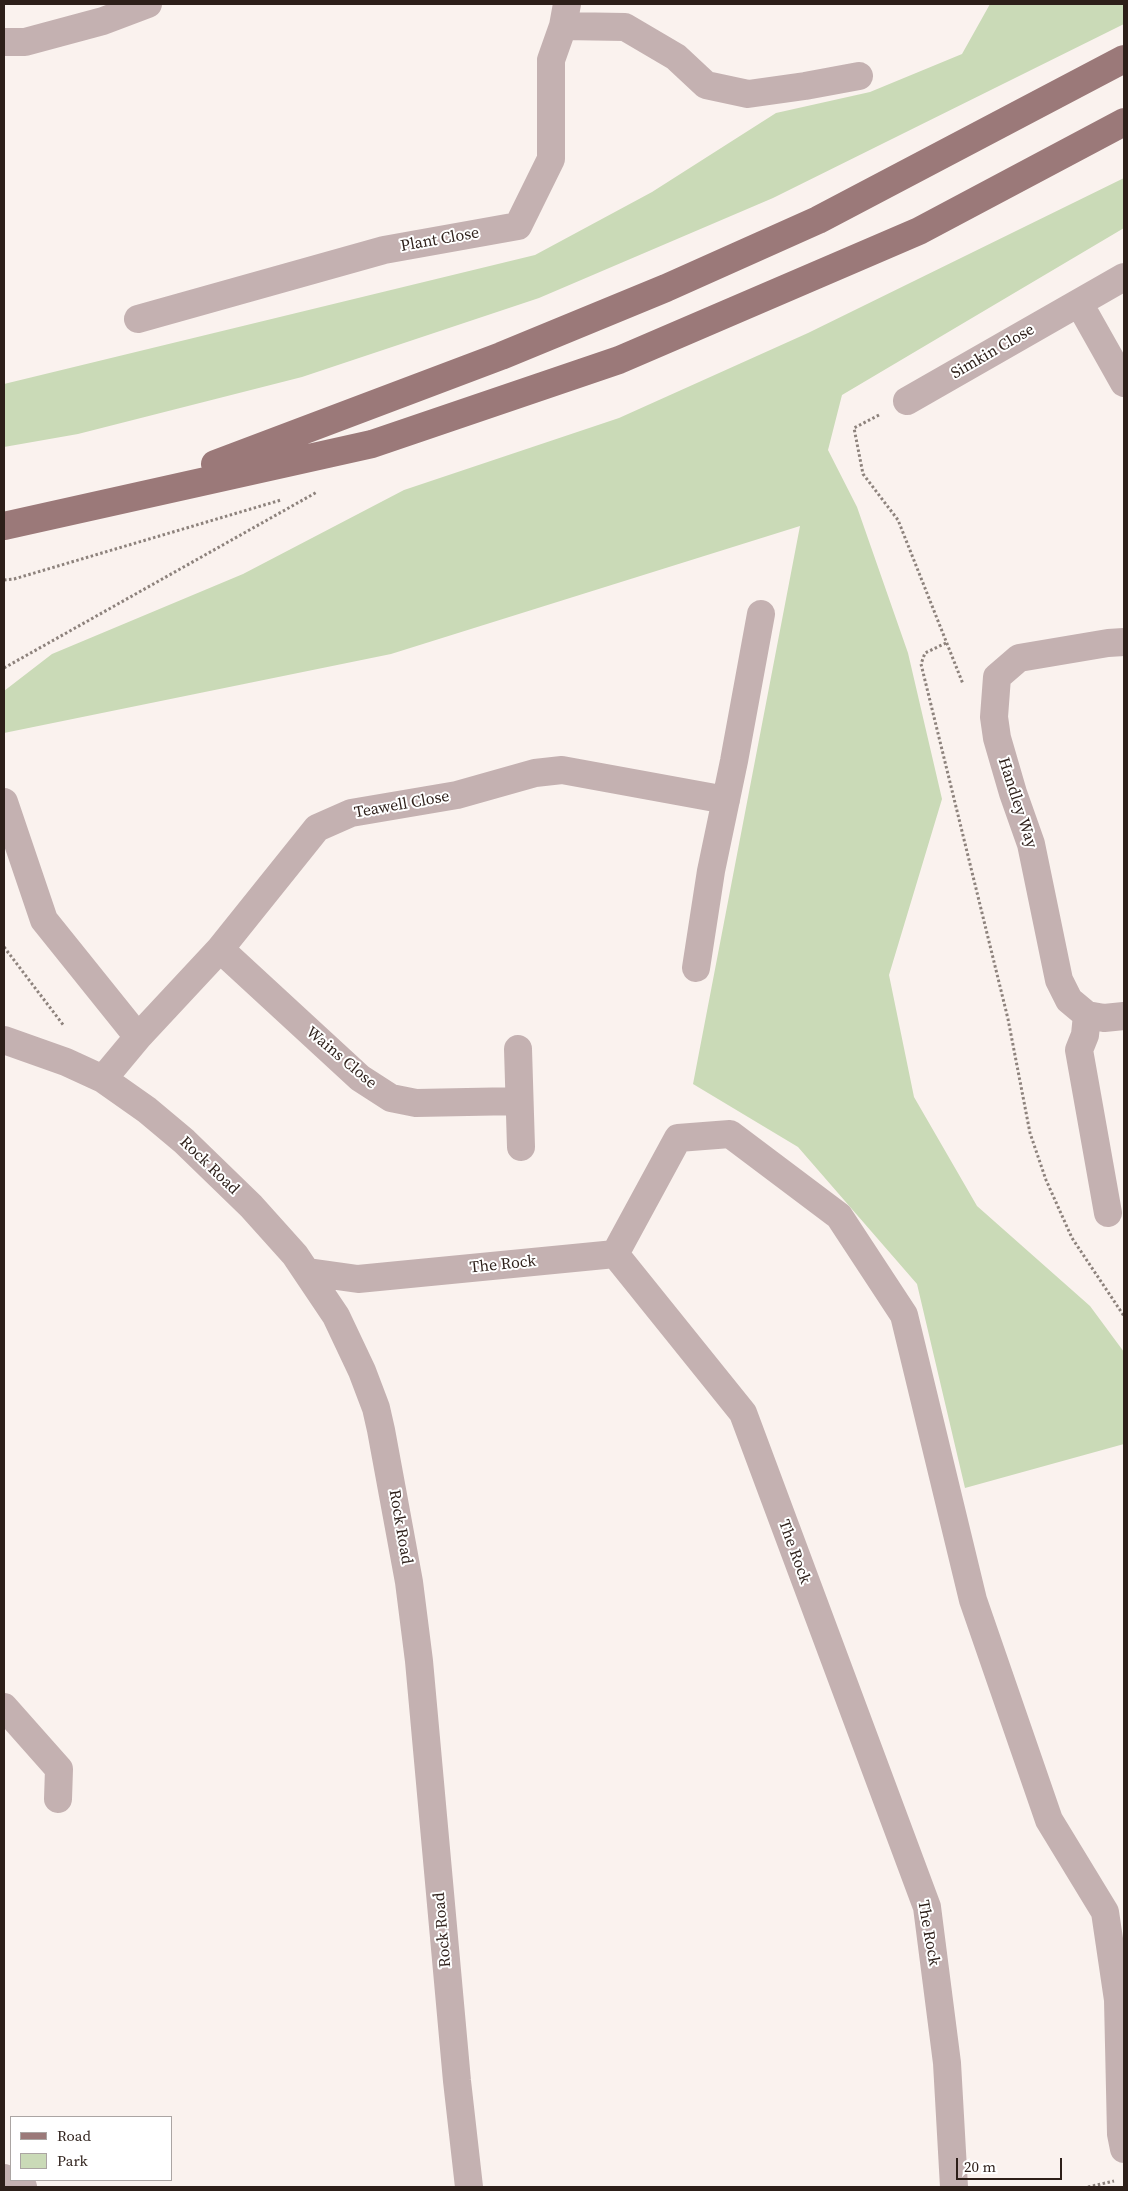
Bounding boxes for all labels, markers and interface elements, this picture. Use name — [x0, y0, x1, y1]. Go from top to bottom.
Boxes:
street label: Plant Close — [399, 224, 481, 256]
street label: Simkin Close — [948, 320, 1038, 384]
street label: Handley Way — [993, 755, 1041, 851]
street label: Teawell Close — [353, 787, 451, 823]
street label: Wains Close — [302, 1023, 380, 1093]
street label: Rock Road — [175, 1133, 243, 1199]
street label: The Rock — [469, 1252, 537, 1278]
street label: Rock Road — [384, 1488, 416, 1566]
street label: The Rock — [774, 1517, 814, 1587]
street label: Rock Road — [430, 1892, 456, 1968]
street label: The Rock — [913, 1899, 943, 1967]
legend — [10, 2116, 172, 2181]
text: Road — [57, 2125, 91, 2146]
scale bar — [958, 2148, 1064, 2180]
text: Park — [57, 2150, 88, 2171]
text: 20 m — [964, 2156, 996, 2177]

